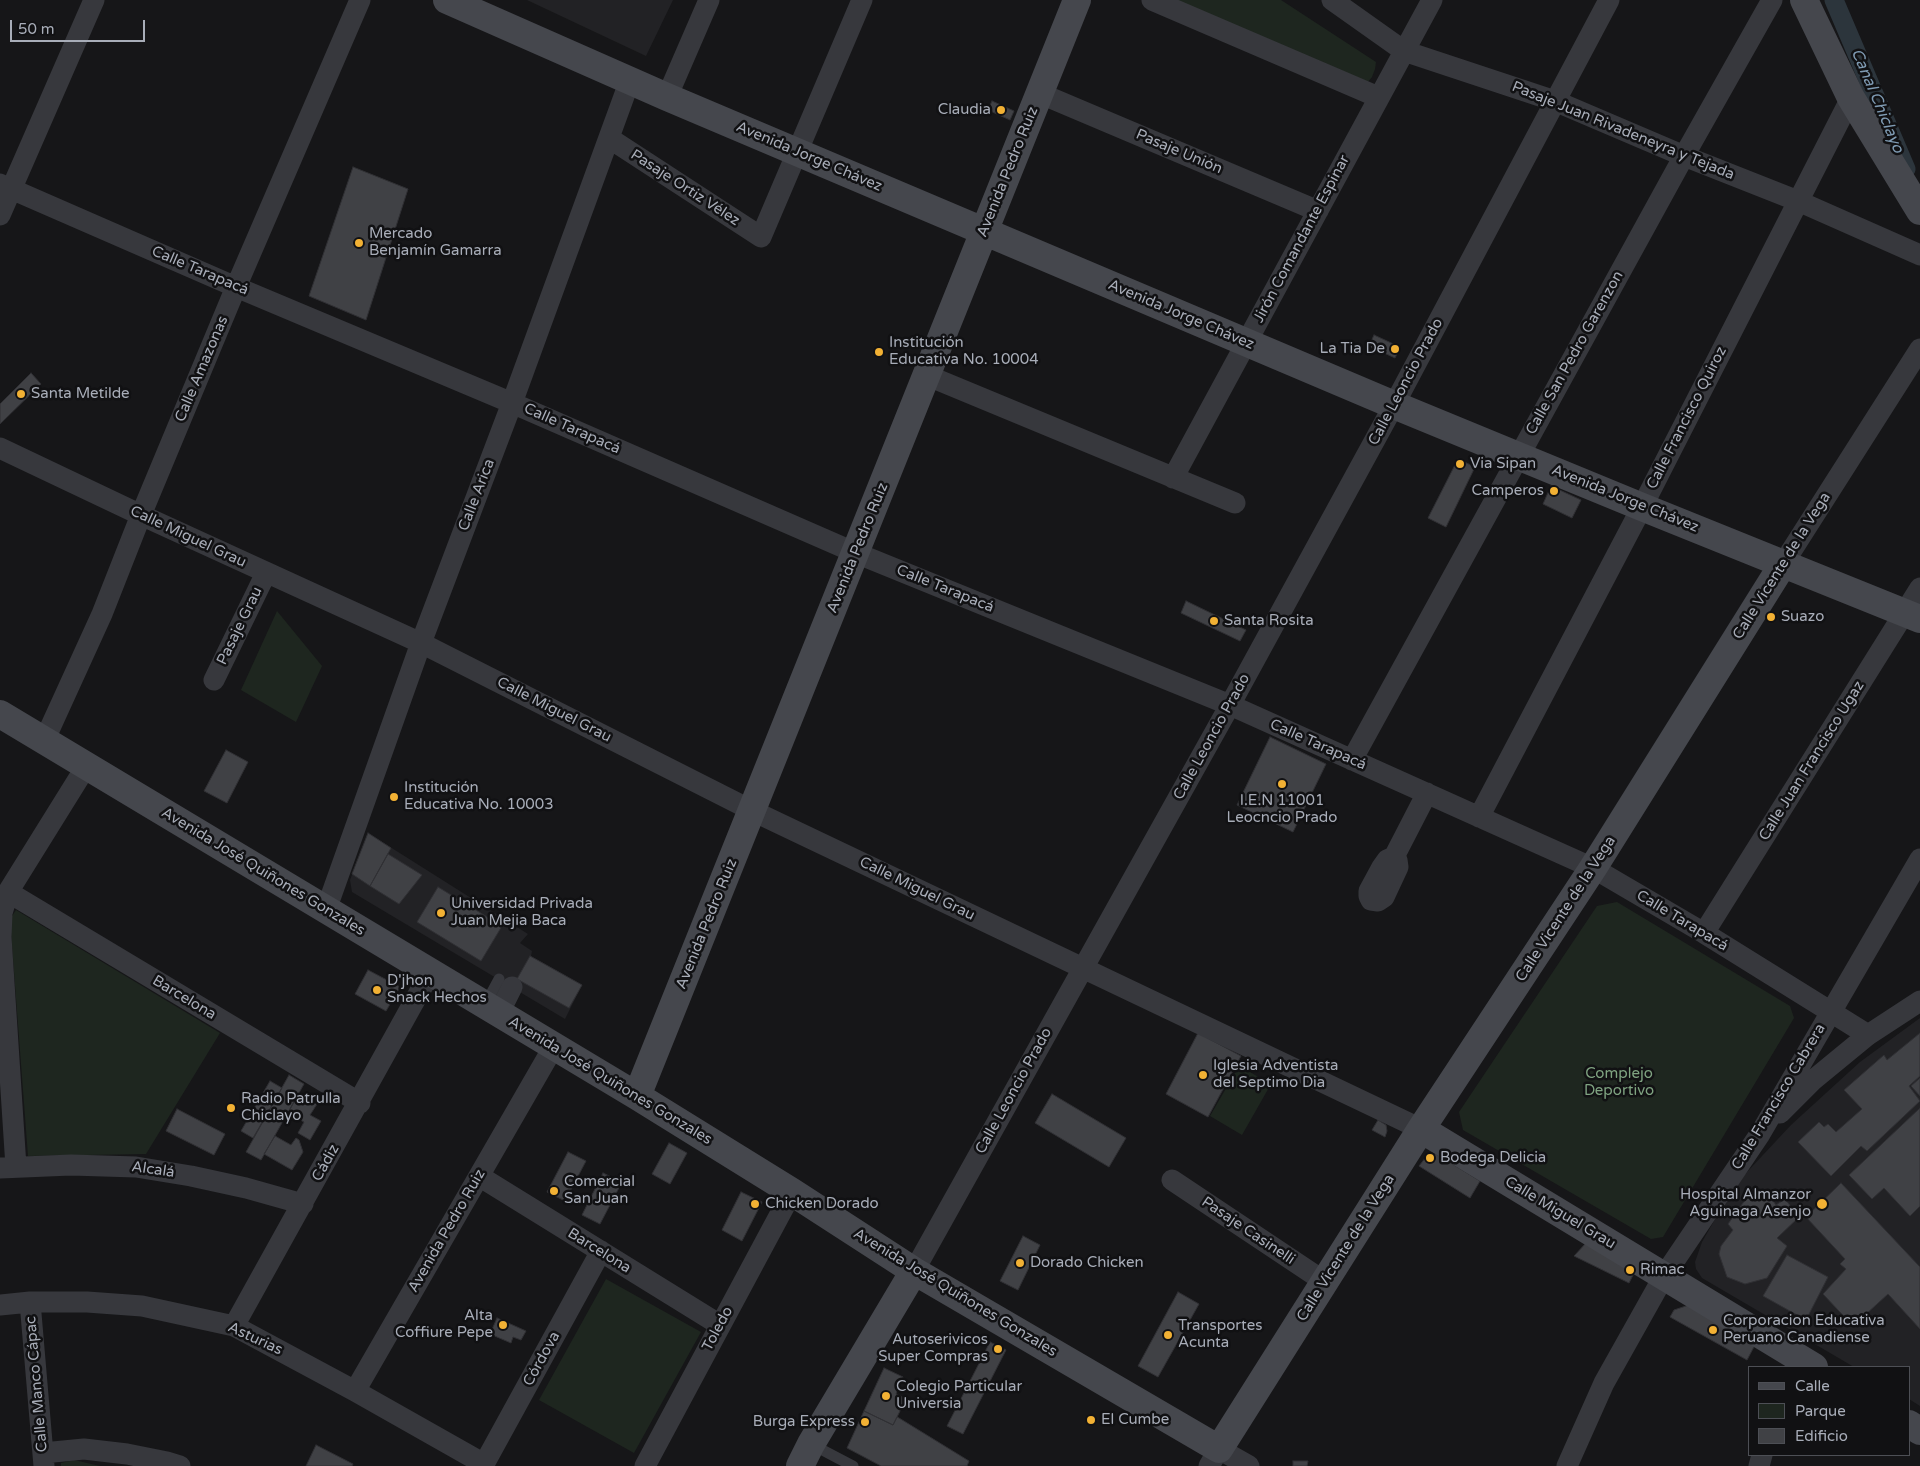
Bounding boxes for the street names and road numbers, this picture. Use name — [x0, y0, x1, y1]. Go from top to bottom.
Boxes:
street label: Pasaje Juan Rivadeneyra y Tejada — [1509, 78, 1737, 184]
street label: Avenida Pedro Ruiz — [974, 104, 1042, 240]
street label: Avenida Jorge Chávez — [733, 118, 885, 196]
street label: Pasaje Unión — [1133, 126, 1225, 178]
street label: Pasaje Ortiz Vélez — [627, 146, 743, 230]
street label: Jirón Comandante Espinar — [1250, 152, 1354, 326]
street label: Calle Tarapacá — [149, 242, 251, 300]
street label: Calle San Pedro Garenzon — [1522, 268, 1628, 438]
street label: Avenida Jorge Chávez — [1105, 276, 1257, 354]
street label: Calle Amazonas — [172, 313, 232, 425]
street label: Calle Leoncio Prado — [1365, 315, 1447, 449]
street label: Calle Francisco Quiroz — [1643, 344, 1731, 492]
street label: Calle Tarapacá — [521, 400, 623, 458]
street label: Calle Arica — [455, 456, 499, 534]
street label: Avenida Jorge Chávez — [1549, 461, 1701, 537]
street label: Avenida Pedro Ruiz — [824, 480, 892, 616]
street label: Calle Vicente de la Vega — [1729, 489, 1835, 643]
street label: Calle Miguel Grau — [127, 502, 249, 572]
street label: Calle Tarapacá — [894, 561, 996, 617]
street label: Pasaje Grau — [213, 584, 267, 668]
street label: Calle Leoncio Prado — [1170, 671, 1254, 803]
street label: Calle Miguel Grau — [494, 673, 614, 747]
street label: Calle Juan Francisco Ugaz — [1755, 678, 1869, 844]
street label: Calle Tarapacá — [1267, 716, 1369, 774]
street label: Avenida José Quiñones Gonzales — [158, 804, 368, 940]
street label: Calle Vicente de la Vega — [1512, 833, 1620, 985]
street label: Calle Miguel Grau — [856, 853, 978, 925]
street label: Avenida Pedro Ruiz — [673, 856, 741, 992]
street label: Calle Tarapacá — [1633, 887, 1731, 955]
street label: Barcelona — [149, 972, 219, 1024]
street label: Avenida José Quiñones Gonzales — [505, 1013, 715, 1149]
street label: Calle Francisco Cabrera — [1728, 1021, 1830, 1173]
street label: Calle Leoncio Prado — [972, 1025, 1056, 1157]
street label: Cádiz — [309, 1141, 343, 1185]
street label: Alcalá — [130, 1158, 176, 1182]
street label: Avenida Pedro Ruiz — [404, 1166, 490, 1296]
street label: Calle Vicente de la Vega — [1293, 1171, 1399, 1325]
street label: Calle Miguel Grau — [1501, 1173, 1619, 1253]
street label: Pasaje Casinelli — [1198, 1193, 1298, 1269]
street label: Barcelona — [564, 1225, 634, 1277]
street label: Avenida José Quiñones Gonzales — [850, 1225, 1060, 1361]
street label: Toledo — [699, 1304, 737, 1354]
street label: Calle Manco Cápac — [22, 1315, 52, 1453]
street label: Asturias — [225, 1319, 285, 1359]
street label: Córdova — [520, 1329, 564, 1389]

